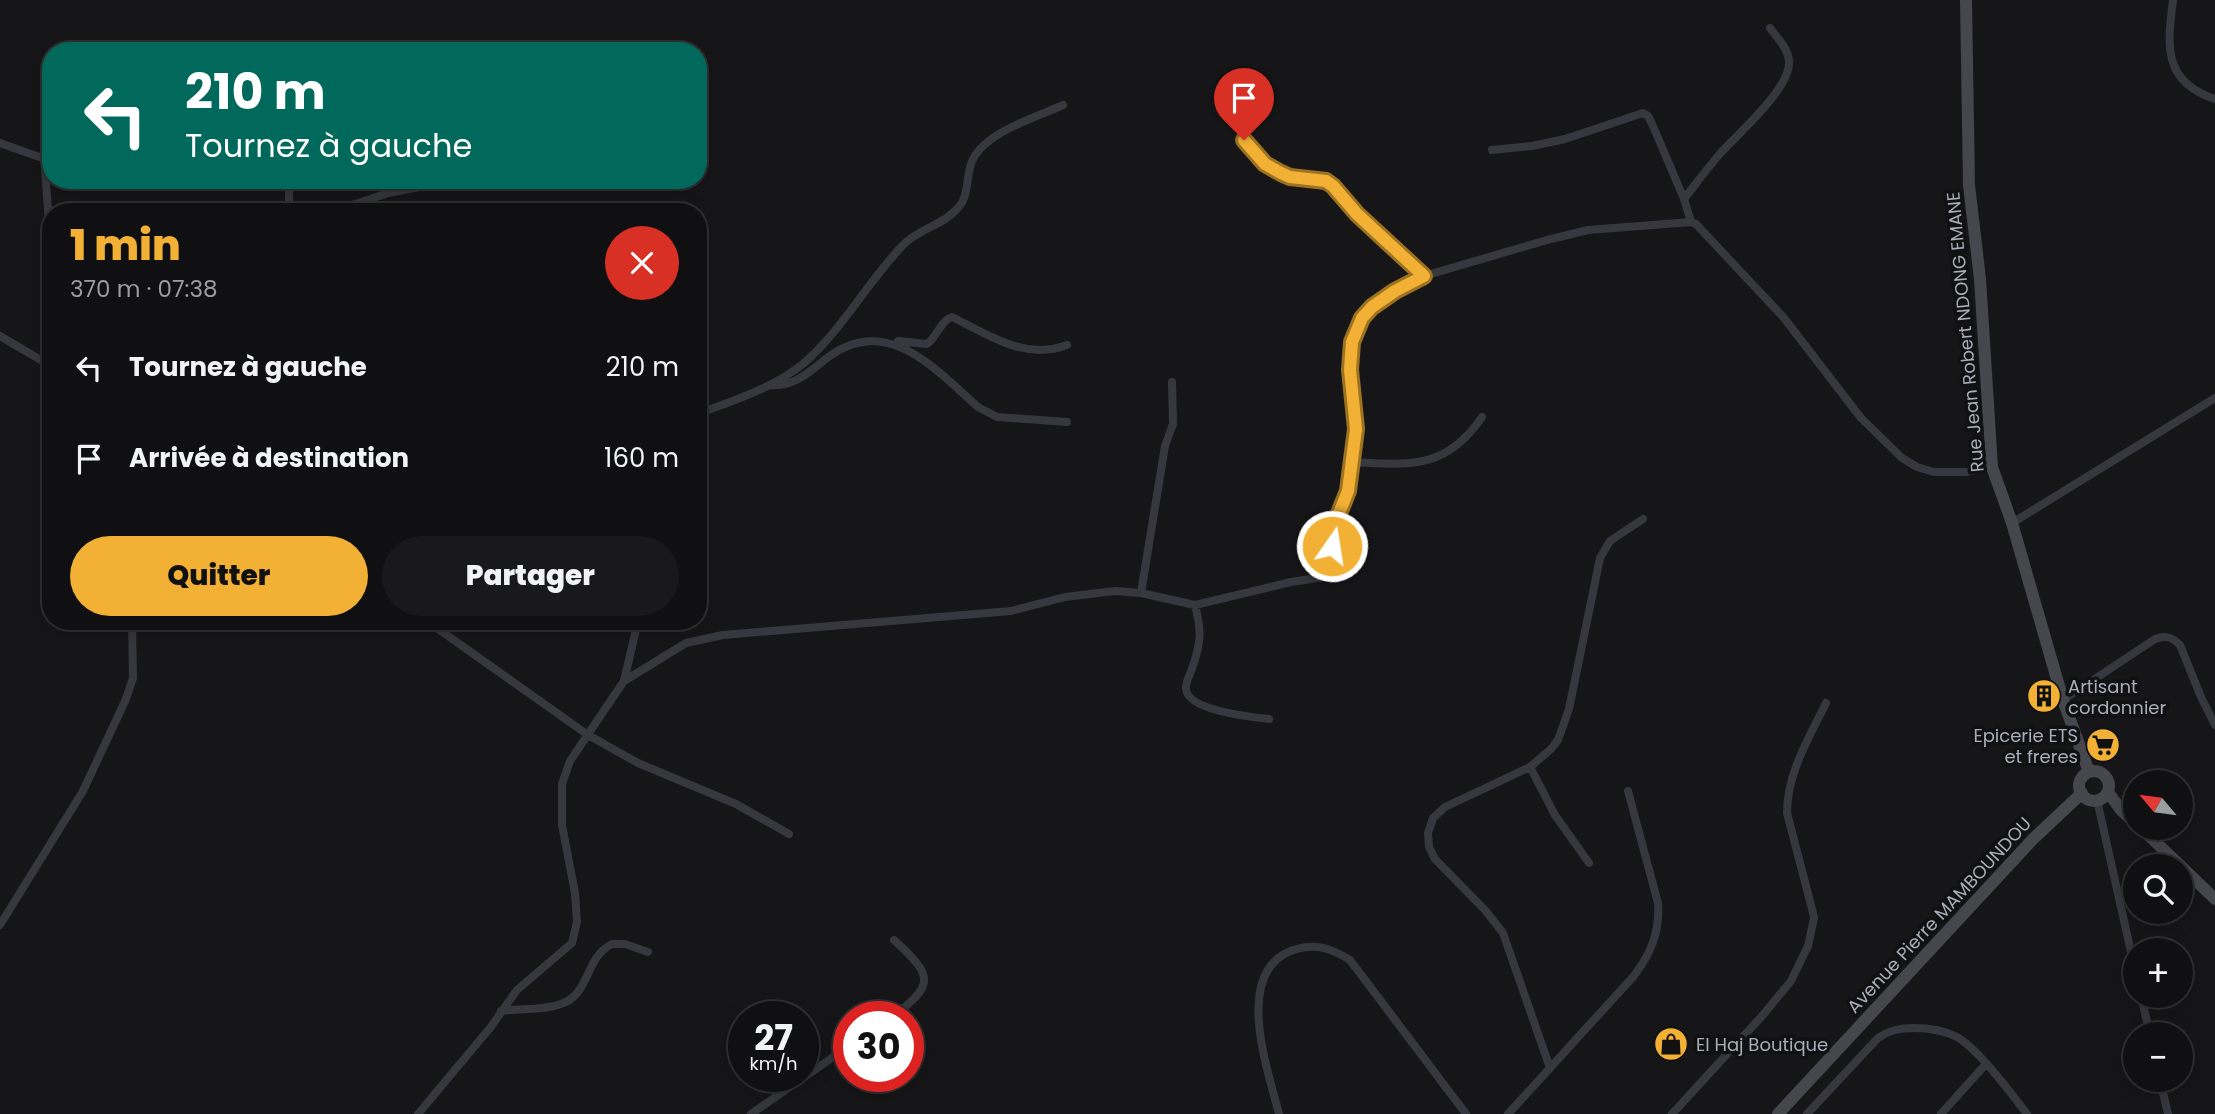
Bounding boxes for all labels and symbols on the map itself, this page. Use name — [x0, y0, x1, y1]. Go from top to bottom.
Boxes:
pin — [1214, 68, 1274, 140]
street label: Rue Jean Robert NDONG EMANE — [1940, 191, 1990, 473]
position arrow — [1295, 509, 1369, 583]
place label: Artisant cordonnier — [2068, 674, 2166, 720]
building icon: Artisant cordonnier — [2025, 677, 2063, 715]
place label: Epicerie ETS et freres — [1973, 723, 2078, 769]
supermarket icon: Epicerie ETS et freres — [2084, 726, 2122, 764]
north arrow — [2123, 770, 2193, 840]
street label: Avenue Pierre MAMBOUNDOU — [1841, 811, 2037, 1019]
speed limit sign: 30 — [833, 1001, 924, 1092]
shop icon: El Haj Boutique — [1652, 1025, 1690, 1063]
place label: El Haj Boutique — [1696, 1032, 1828, 1057]

